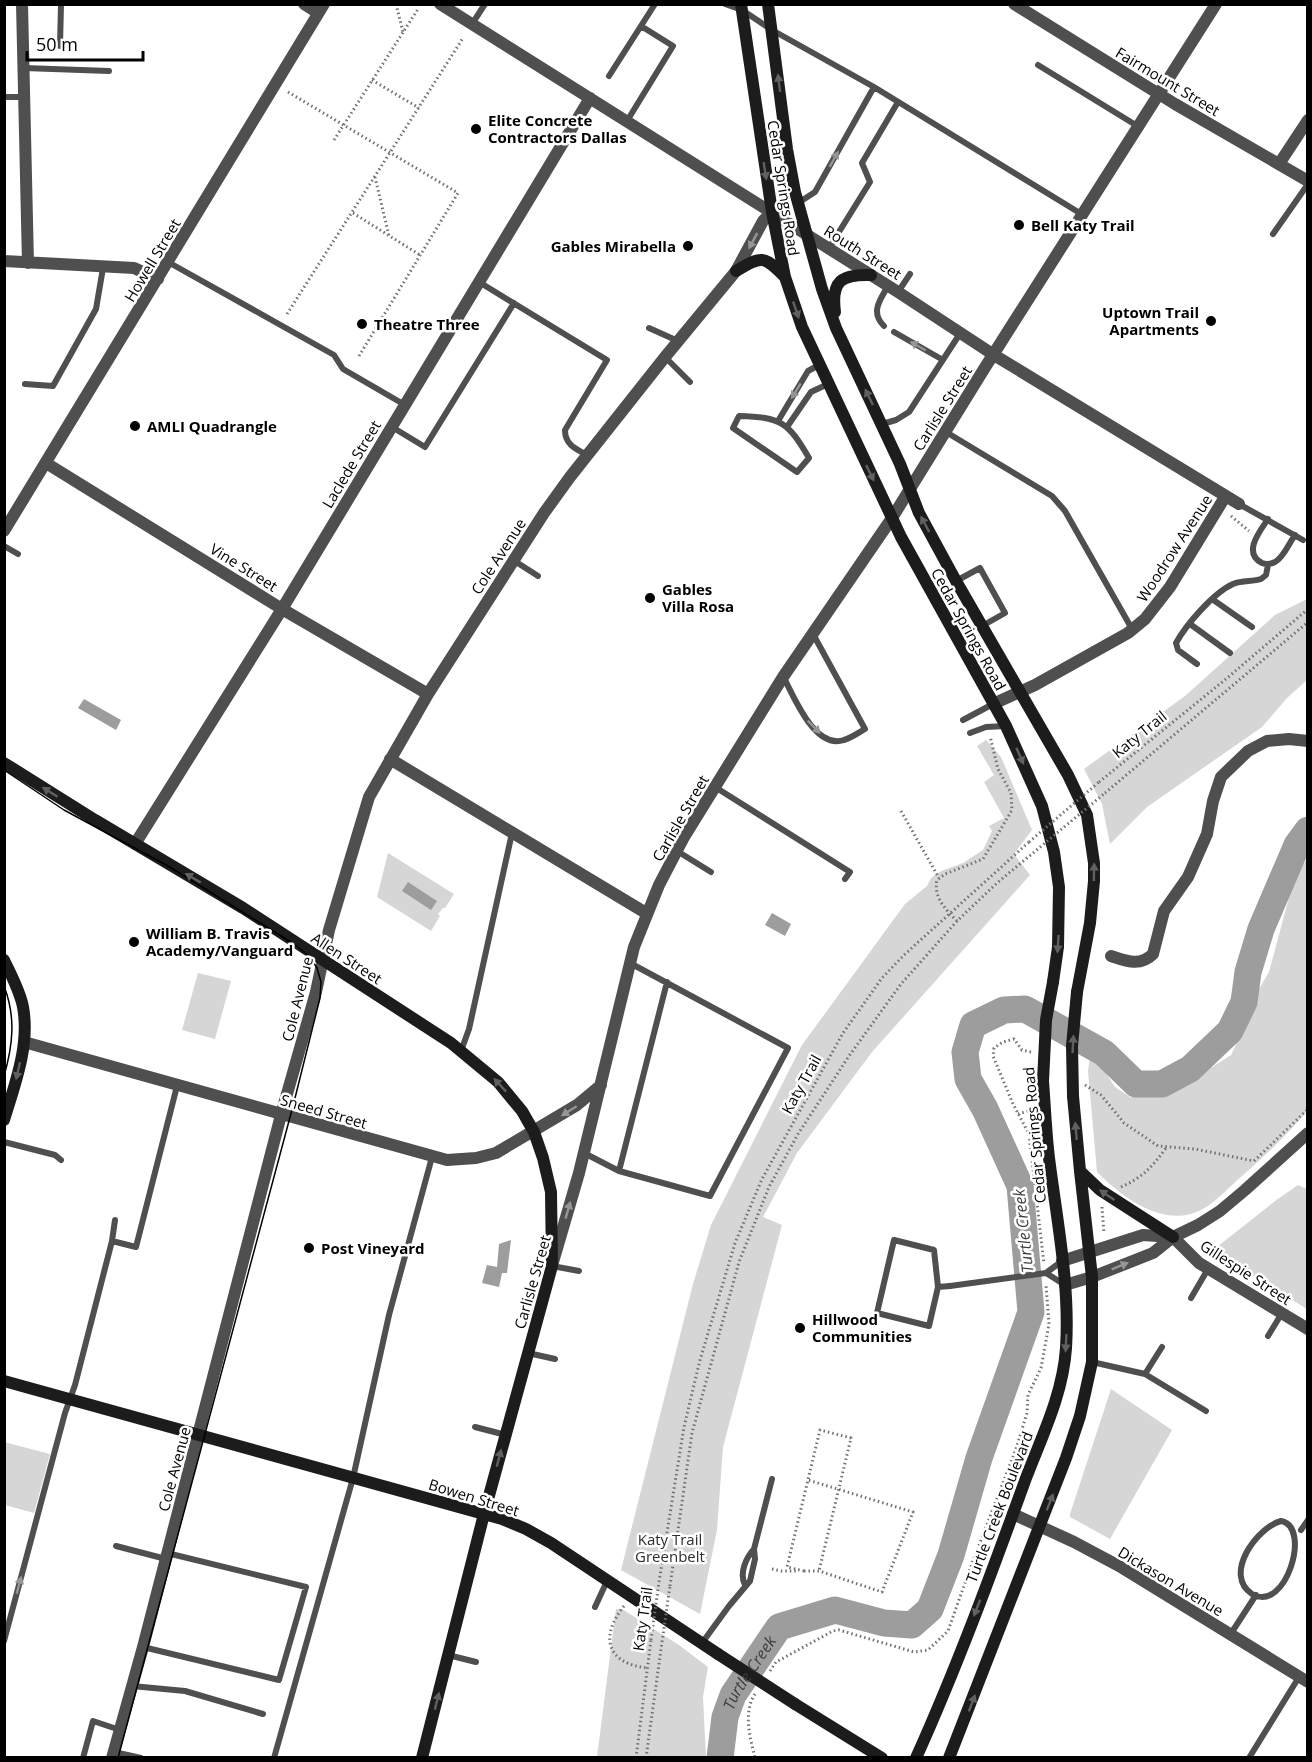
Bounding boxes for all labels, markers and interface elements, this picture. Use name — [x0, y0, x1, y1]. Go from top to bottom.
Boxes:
scale bar — [27, 24, 142, 62]
text: 50 m — [36, 32, 78, 56]
street label: Fairmount Street — [1112, 42, 1224, 120]
one-way arrow — [775, 73, 784, 92]
place label: Elite Concrete Contractors Dallas — [488, 110, 627, 147]
street label: Cedar Springs Road — [763, 119, 805, 257]
marker: Elite Concrete Contractors Dallas — [469, 122, 483, 136]
one-way arrow — [829, 150, 839, 167]
one-way arrow — [761, 161, 770, 180]
street label: Howell Street — [119, 215, 185, 305]
place label: Bell Katy Trail — [1031, 215, 1135, 235]
marker: Bell Katy Trail — [1012, 218, 1026, 232]
street label: Routh Street — [820, 220, 906, 284]
one-way arrow — [748, 232, 758, 249]
place label: Gables Mirabella — [551, 236, 676, 256]
marker: Gables Mirabella — [681, 239, 695, 253]
one-way arrow — [792, 301, 801, 319]
place label: Uptown Trail Apartments — [1102, 302, 1199, 339]
place label: Theatre Three — [374, 314, 480, 334]
marker: Uptown Trail Apartments — [1204, 314, 1218, 328]
marker: Theatre Three — [355, 317, 369, 331]
one-way arrow — [910, 341, 927, 351]
street label: Carlisle Street — [908, 362, 976, 454]
one-way arrow — [791, 383, 802, 399]
one-way arrow — [864, 389, 874, 406]
place label: AMLI Quadrangle — [147, 416, 277, 436]
street label: Laclede Street — [317, 416, 385, 512]
marker: AMLI Quadrangle — [128, 419, 142, 433]
one-way arrow — [866, 464, 875, 481]
street label: Woodrow Avenue — [1132, 491, 1216, 605]
street label: Cole Avenue — [466, 514, 530, 598]
one-way arrow — [920, 515, 929, 532]
street label: Vine Street — [206, 538, 282, 596]
street label: Cedar Springs Road — [927, 564, 1011, 694]
place label: Gables Villa Rosa — [662, 579, 734, 616]
marker: Gables Villa Rosa — [643, 591, 657, 605]
street label: Katy Trail — [1108, 706, 1170, 762]
one-way arrow — [806, 720, 821, 734]
one-way arrow — [1015, 747, 1025, 765]
street label: Carlisle Street — [647, 771, 713, 865]
one-way arrow — [41, 786, 58, 797]
one-way arrow — [1089, 863, 1099, 882]
one-way arrow — [185, 873, 201, 884]
place label: William B. Travis Academy/Vanguard — [146, 923, 293, 960]
street label: Allen Street — [308, 928, 386, 988]
marker: William B. Travis Academy/Vanguard — [127, 935, 141, 949]
one-way arrow — [1053, 935, 1063, 954]
street label: Cole Avenue — [277, 954, 317, 1044]
one-way arrow — [1068, 1035, 1077, 1054]
street label: Katy Trail — [777, 1051, 825, 1117]
one-way arrow — [12, 1062, 22, 1081]
street label: Cedar Springs Road — [1018, 1066, 1050, 1204]
one-way arrow — [493, 1077, 507, 1092]
street label: Sneed Street — [278, 1089, 370, 1133]
one-way arrow — [561, 1105, 577, 1116]
one-way arrow — [1071, 1122, 1081, 1141]
water label: Turtle Creek — [1008, 1187, 1038, 1274]
one-way arrow — [1099, 1189, 1115, 1201]
one-way arrow — [564, 1200, 573, 1218]
street label: Carlisle Street — [509, 1233, 555, 1331]
street label: Gillespie Street — [1197, 1235, 1295, 1309]
place label: Post Vineyard — [321, 1238, 425, 1258]
marker: Post Vineyard — [302, 1241, 316, 1255]
one-way arrow — [1112, 1261, 1130, 1271]
place label: Hillwood Communities — [812, 1309, 912, 1346]
marker: Hillwood Communities — [793, 1321, 807, 1335]
one-way arrow — [1061, 1334, 1070, 1353]
street label: Cole Avenue — [153, 1424, 195, 1514]
street label: Turtle Creek Boulevard — [961, 1428, 1037, 1586]
one-way arrow — [495, 1449, 504, 1467]
street label: Bowen Street — [426, 1474, 522, 1520]
one-way arrow — [1045, 1493, 1055, 1511]
park label: Katy Trail Greenbelt — [635, 1529, 705, 1566]
street label: Dickason Avenue — [1115, 1542, 1227, 1620]
one-way arrow — [15, 1576, 25, 1594]
street label: Katy Trail — [628, 1586, 656, 1652]
one-way arrow — [972, 1599, 981, 1617]
water label: Turtle Creek — [718, 1630, 782, 1713]
one-way arrow — [432, 1692, 442, 1710]
one-way arrow — [967, 1694, 977, 1712]

